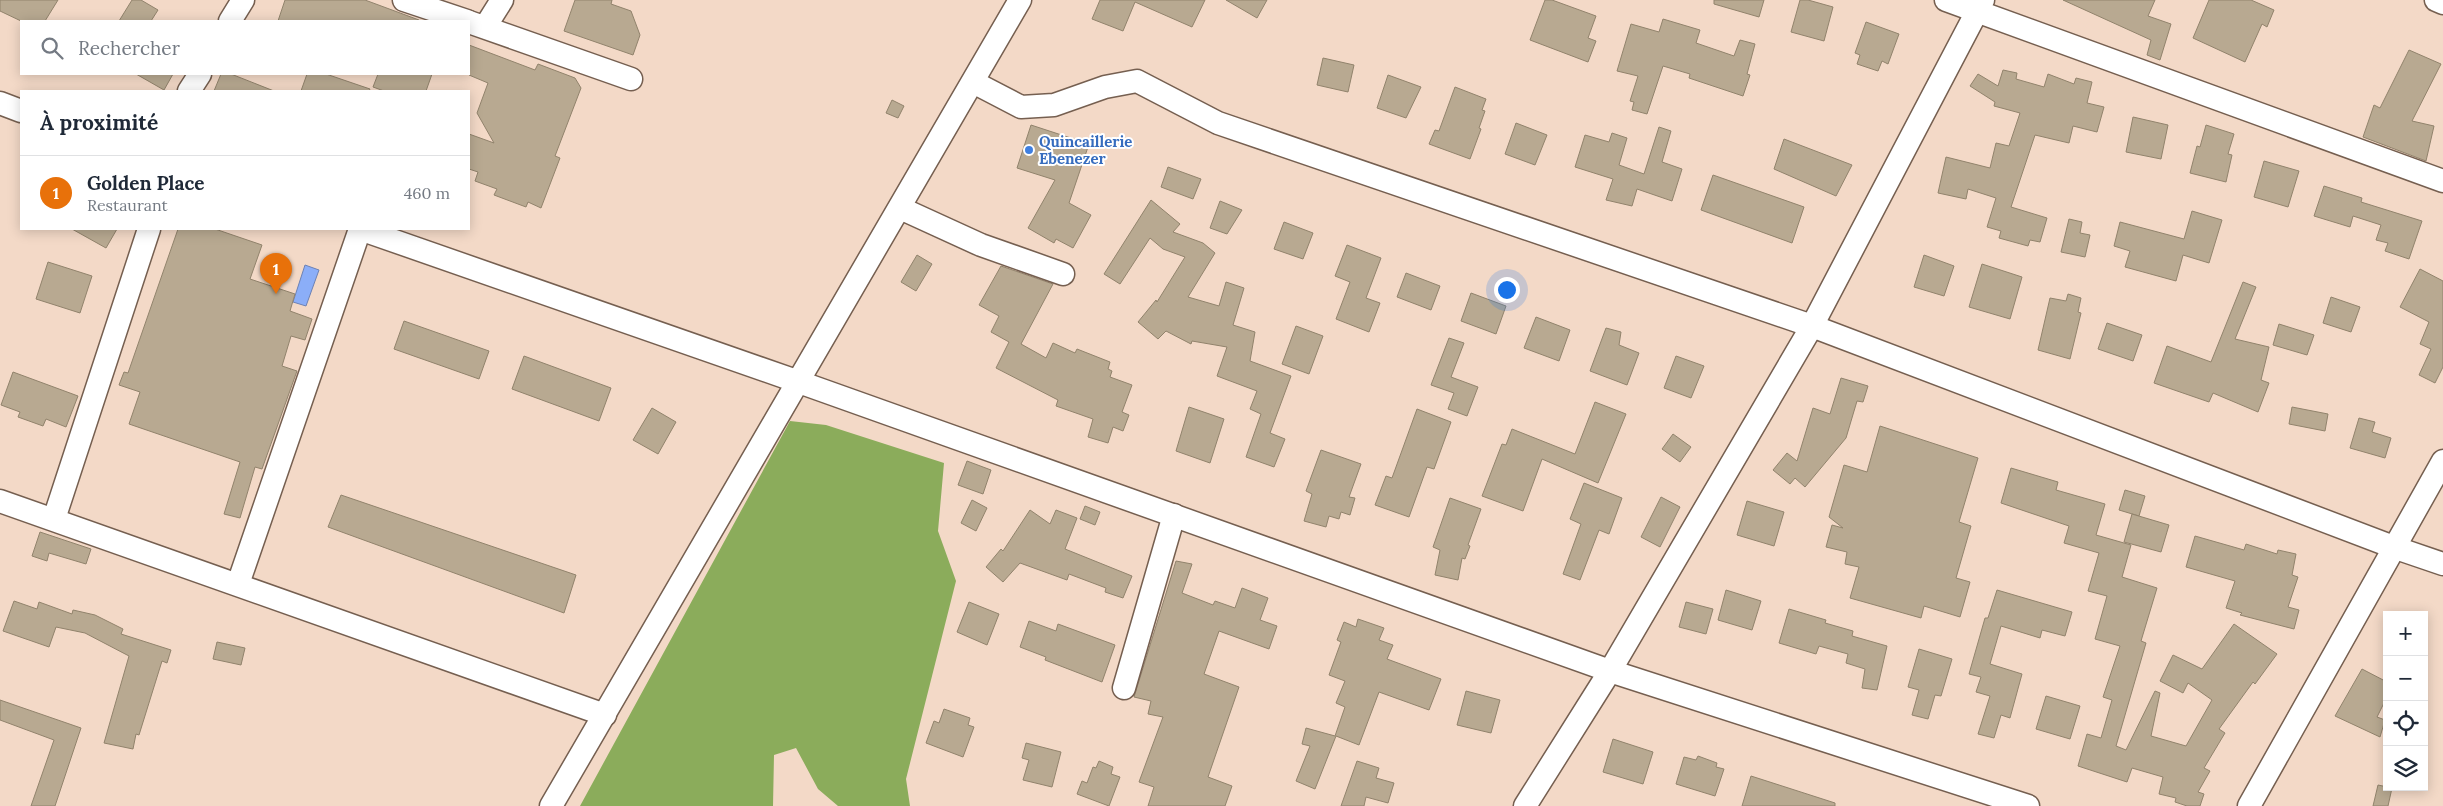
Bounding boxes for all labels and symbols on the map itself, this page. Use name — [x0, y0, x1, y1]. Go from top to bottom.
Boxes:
place label: Quincaillerie Ebenezer — [1039, 132, 1132, 168]
marker: Quincaillerie Ebenezer — [1023, 144, 1035, 156]
pin: 1 — [260, 253, 292, 294]
your location — [1494, 277, 1520, 303]

